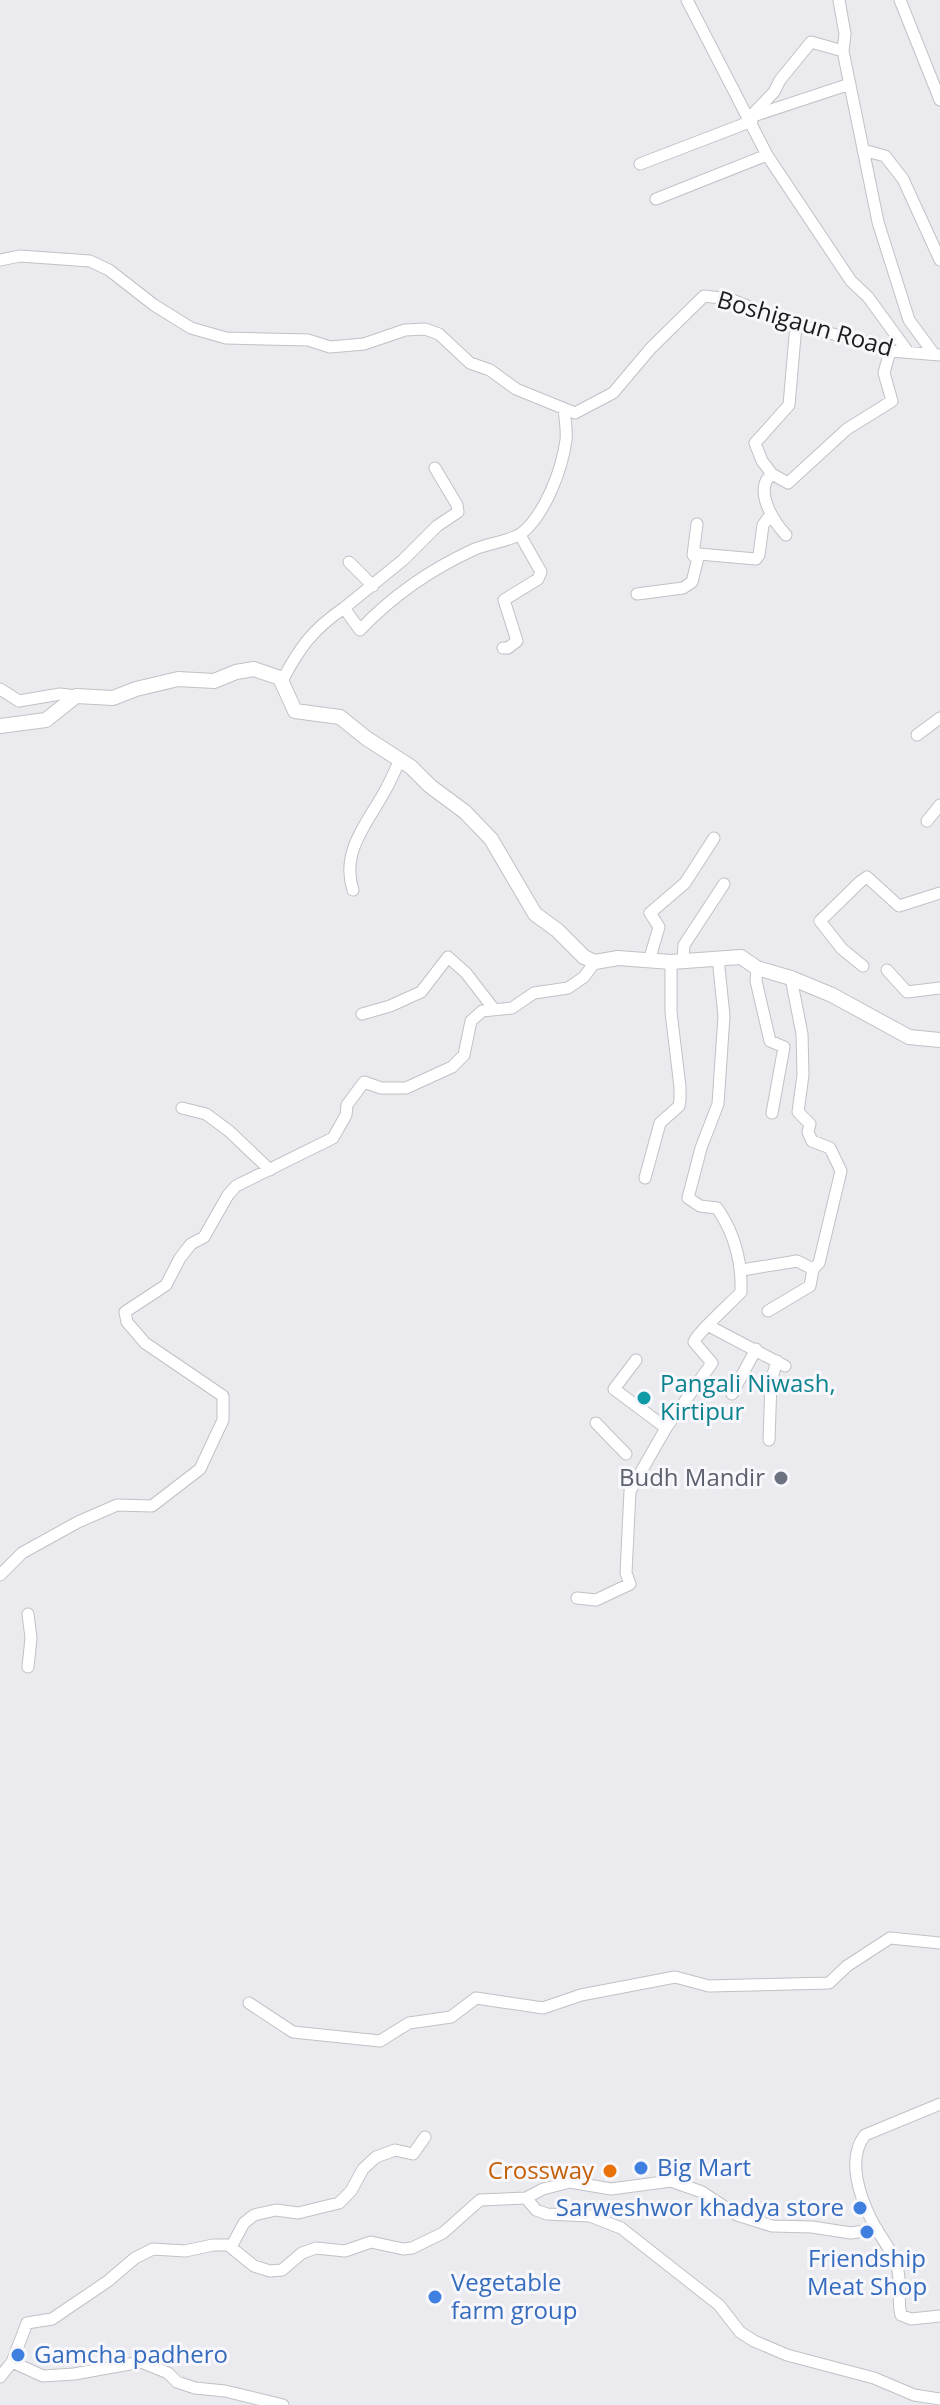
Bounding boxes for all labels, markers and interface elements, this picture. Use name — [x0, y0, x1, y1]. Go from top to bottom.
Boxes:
street label: Boshigaun Road — [714, 282, 897, 363]
place label: Pangali Niwash, Kirtipur — [660, 1366, 836, 1427]
marker: Pangali Niwash, Kirtipur — [635, 1389, 653, 1407]
place label: Budh Mandir — [619, 1460, 765, 1493]
marker: Budh Mandir — [772, 1469, 790, 1487]
place label: Big Mart — [657, 2150, 751, 2183]
place label: Crossway — [488, 2153, 595, 2186]
marker: Big Mart — [632, 2159, 650, 2177]
marker: Crossway — [601, 2162, 619, 2180]
place label: Sarweshwor khadya store — [556, 2190, 844, 2223]
marker: Sarweshwor khadya store — [851, 2199, 869, 2217]
marker: Friendship Meat Shop — [858, 2223, 876, 2241]
place label: Friendship Meat Shop — [807, 2241, 927, 2302]
place label: Vegetable farm group — [451, 2265, 577, 2326]
marker: Vegetable farm group — [426, 2288, 444, 2306]
place label: Gamcha padhero — [34, 2337, 228, 2370]
marker: Gamcha padhero — [9, 2346, 27, 2364]

